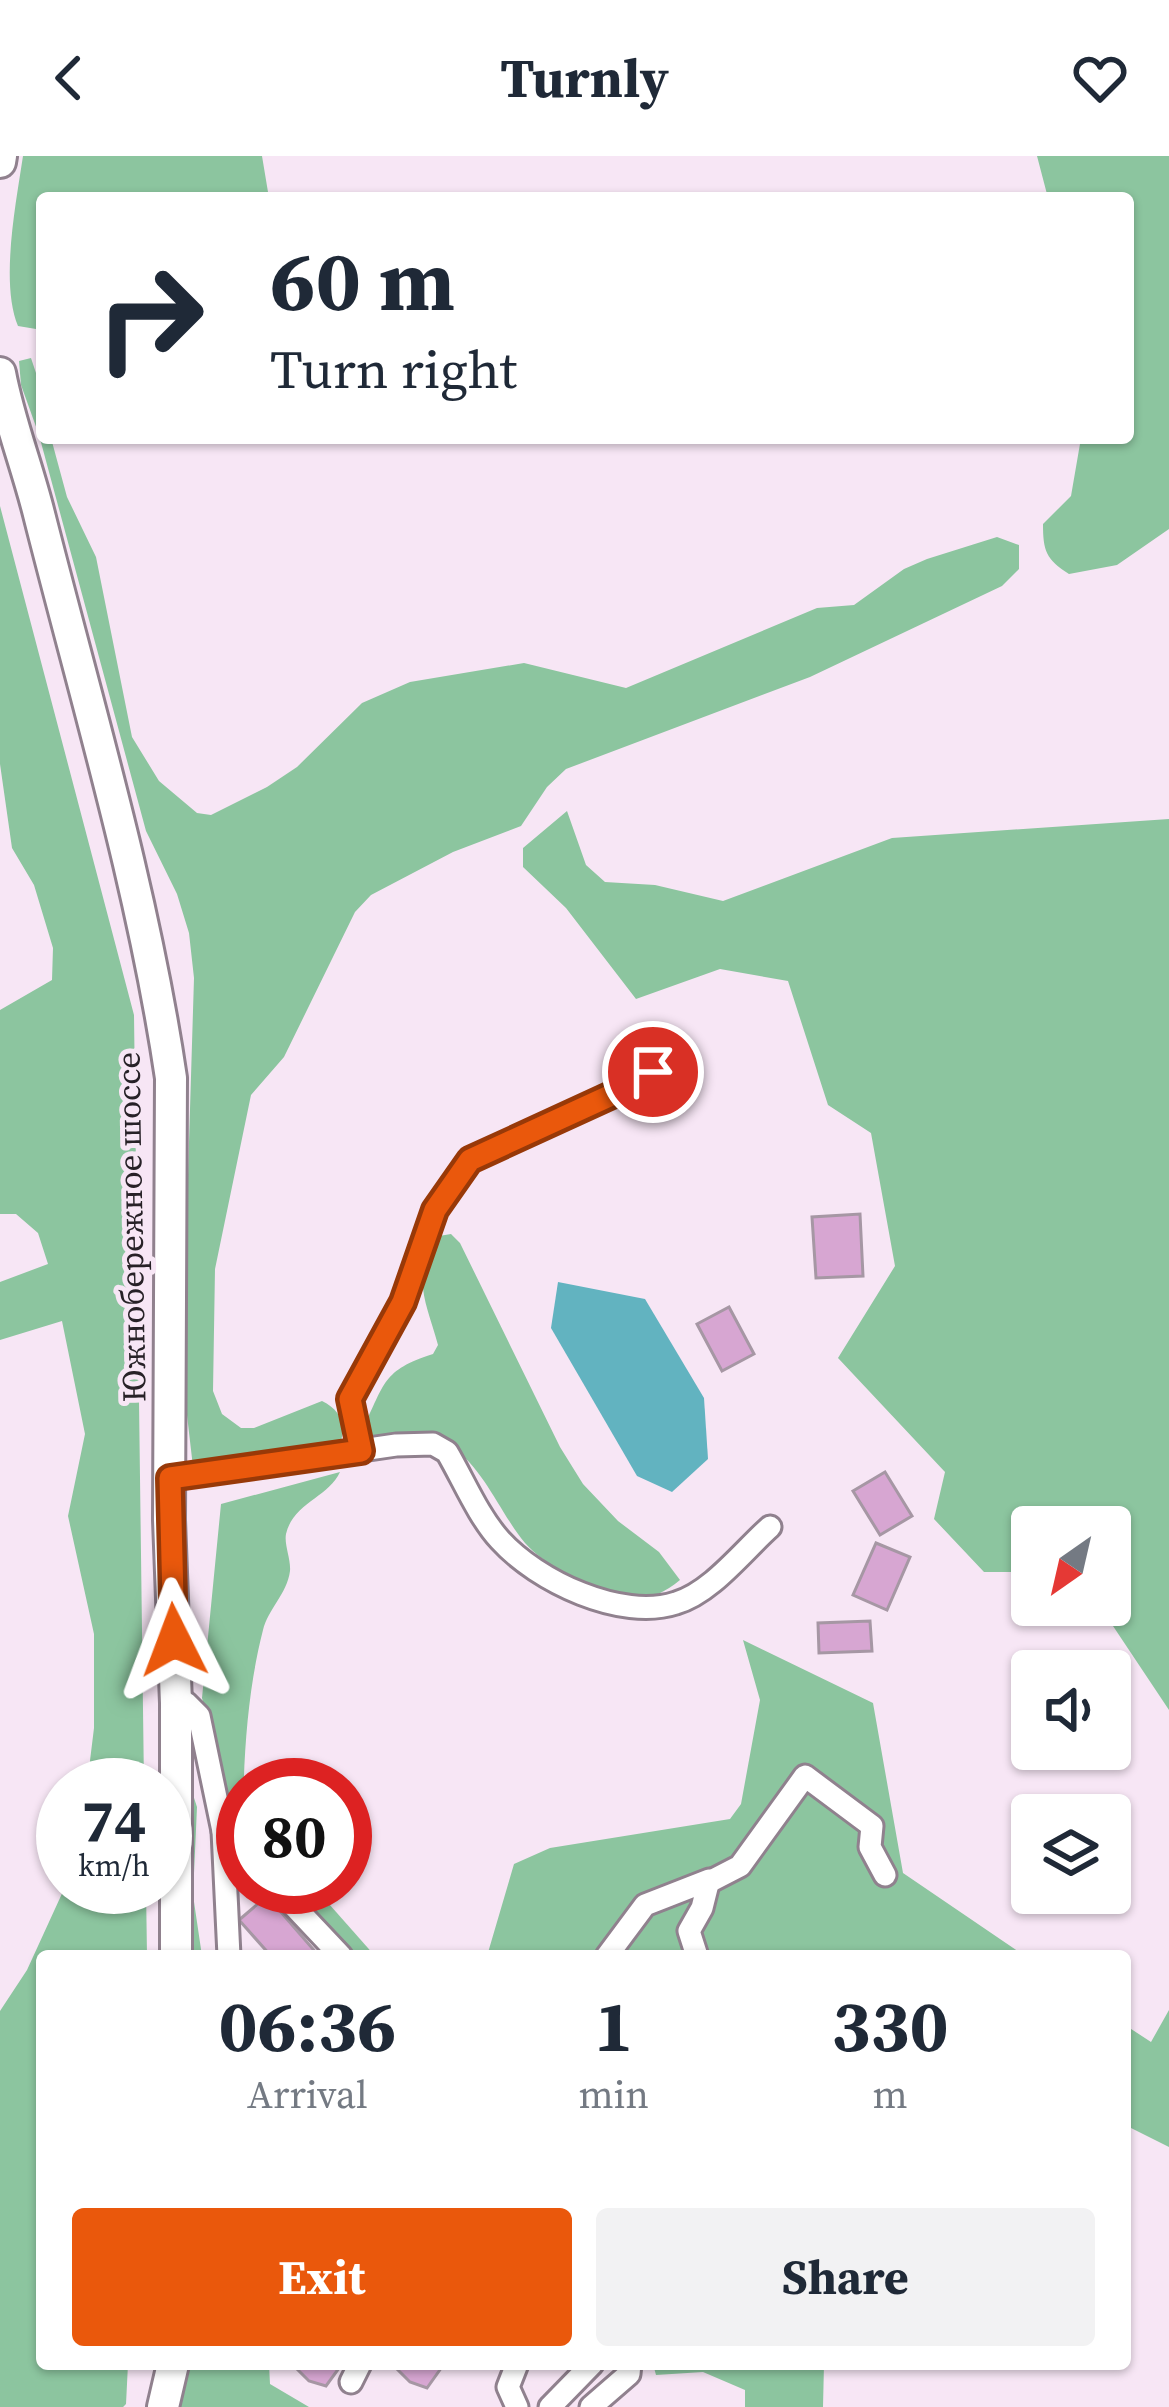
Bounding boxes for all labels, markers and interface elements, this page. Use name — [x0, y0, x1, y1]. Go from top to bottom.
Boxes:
text: Turnly — [500, 41, 669, 115]
icon: back — [36, 45, 102, 111]
icon: heart — [1067, 45, 1133, 111]
text: 60 m — [270, 223, 455, 338]
icon: right — [72, 240, 228, 396]
text: Turn right — [270, 332, 517, 406]
pin — [602, 1021, 704, 1123]
icon: arrive — [620, 1039, 686, 1105]
street label: Южнобережное шоссе — [105, 1051, 157, 1403]
north arrow — [1011, 1506, 1131, 1626]
map controls — [1011, 1506, 1131, 1914]
position arrow — [111, 1577, 237, 1703]
button: sound — [1011, 1650, 1131, 1770]
speed limit sign: 80 — [216, 1758, 372, 1914]
text: 74 — [81, 1780, 147, 1862]
button: layers — [1011, 1794, 1131, 1914]
text: km/h — [78, 1845, 150, 1886]
text: 06:36 — [218, 1976, 396, 2075]
text: 1 — [594, 1976, 633, 2075]
text: 330 — [831, 1976, 949, 2075]
text: Arrival — [247, 2068, 368, 2121]
text: min — [579, 2068, 649, 2121]
text: m — [872, 2068, 908, 2121]
button: Exit — [72, 2208, 572, 2346]
button: Share — [596, 2208, 1095, 2346]

